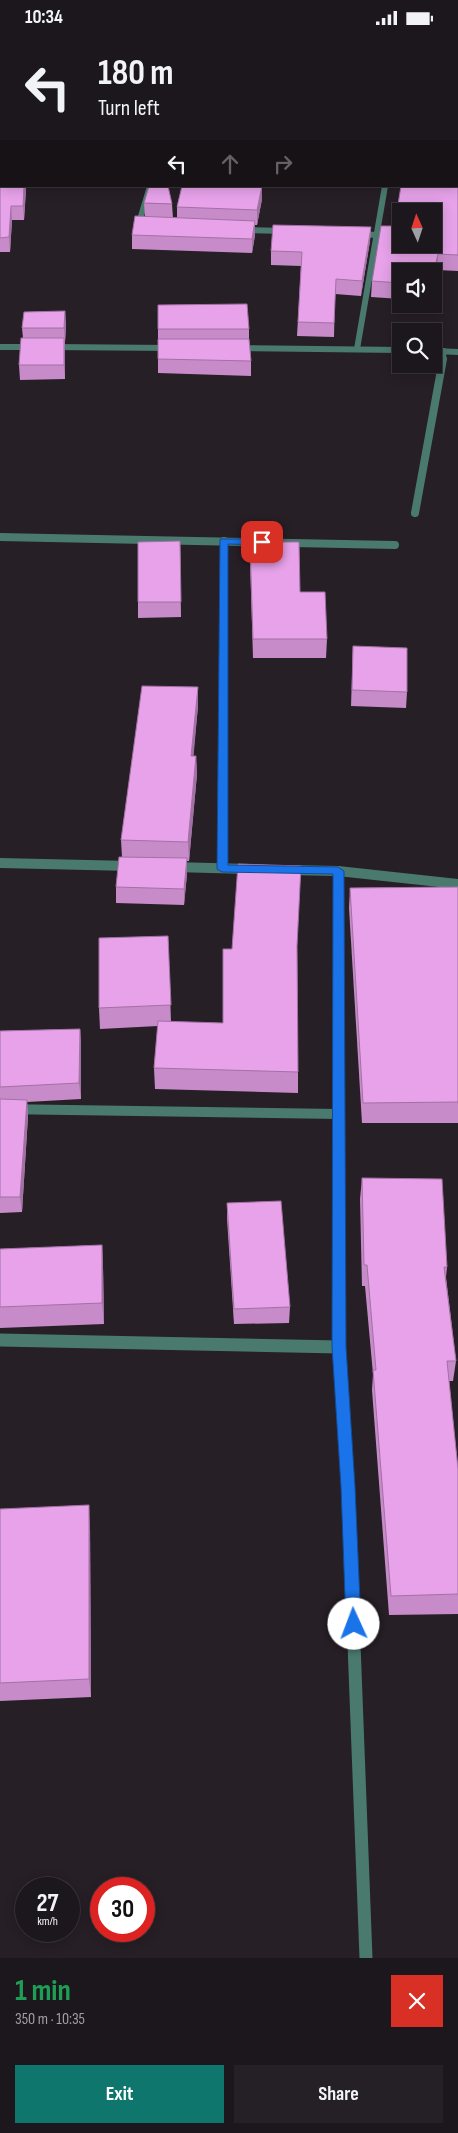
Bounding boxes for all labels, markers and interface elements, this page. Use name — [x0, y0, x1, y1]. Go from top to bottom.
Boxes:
text: 10:34 — [25, 6, 63, 29]
text: 180 m — [98, 52, 174, 95]
icon: left — [15, 55, 80, 120]
text: Turn left — [98, 95, 160, 122]
icon: left — [163, 150, 191, 178]
icon: ahead — [216, 150, 244, 178]
icon: right — [269, 150, 297, 178]
north arrow — [392, 203, 442, 253]
map controls — [392, 203, 442, 373]
button: sound — [392, 263, 442, 313]
button: search — [392, 323, 442, 373]
pin — [241, 521, 283, 563]
icon: arrive — [248, 528, 276, 556]
position arrow — [327, 1597, 379, 1649]
speed limit sign: 30 — [90, 1877, 155, 1942]
text: 27 — [37, 1888, 58, 1919]
text: km/h — [37, 1914, 58, 1929]
text: 1 min — [15, 1973, 71, 2009]
button: close — [391, 1975, 443, 2027]
text: 350 m · 10:35 — [15, 2010, 85, 2029]
button: Exit — [15, 2065, 224, 2123]
button: Share — [234, 2065, 443, 2123]

